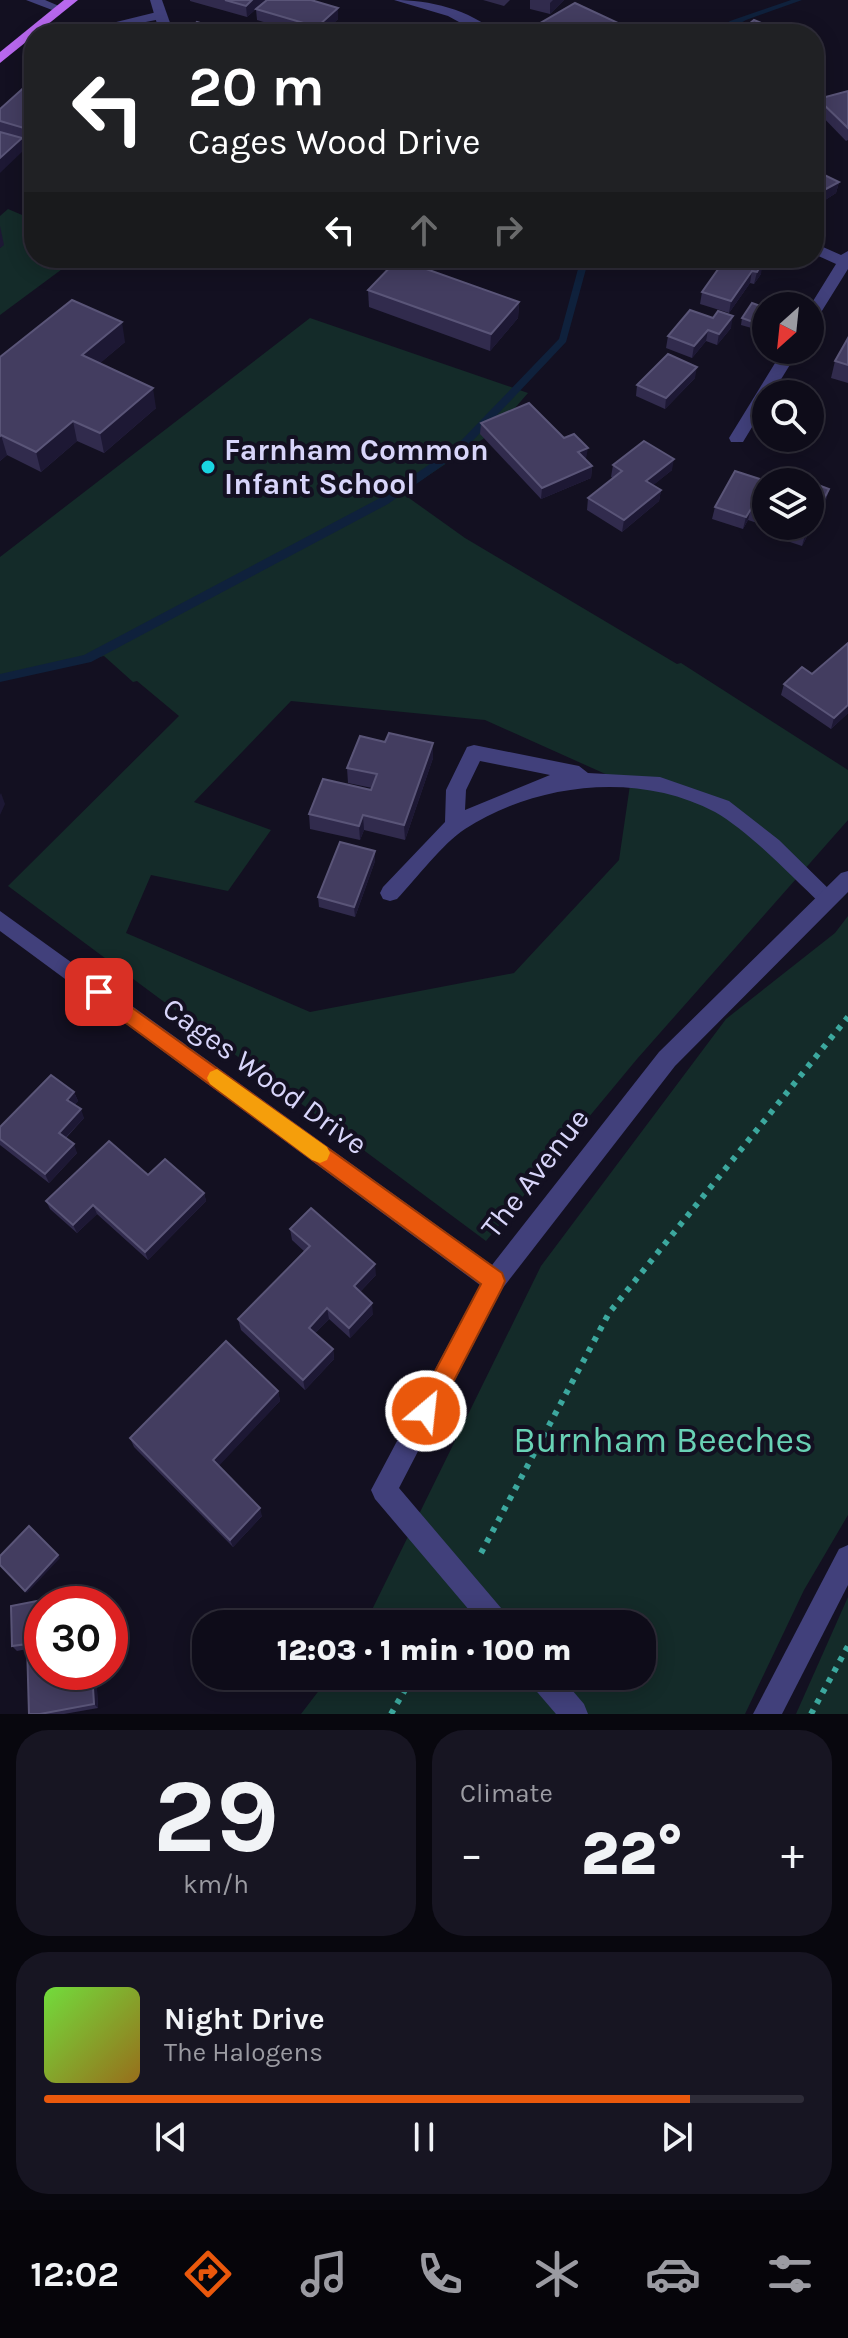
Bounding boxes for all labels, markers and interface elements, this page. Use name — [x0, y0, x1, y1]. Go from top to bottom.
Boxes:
text: 20 m — [188, 54, 325, 119]
icon: left — [56, 56, 160, 160]
text: Cages Wood Drive — [188, 121, 481, 163]
icon: left — [318, 208, 362, 252]
icon: ahead — [402, 208, 446, 252]
icon: right — [486, 208, 530, 252]
north arrow — [752, 292, 824, 364]
map controls — [752, 292, 824, 540]
button: search — [752, 380, 824, 452]
place label: Farnham Common Infant School — [224, 432, 489, 502]
marker: Farnham Common Infant School — [199, 458, 217, 476]
button: layers — [752, 468, 824, 540]
pin — [65, 958, 133, 1026]
icon: arrive — [77, 970, 121, 1014]
street label: Cages Wood Drive — [156, 990, 374, 1162]
street label: The Avenue — [473, 1101, 597, 1245]
position arrow — [384, 1369, 468, 1453]
park label: Burnham Beeches — [513, 1419, 813, 1461]
speed limit sign: 30 — [24, 1586, 128, 1690]
text: 12:03 · 1 min · 100 m — [277, 1632, 571, 1668]
text: 29 — [153, 1756, 279, 1877]
text: Climate — [460, 1778, 553, 1809]
text: 22° — [581, 1819, 683, 1889]
text: − — [460, 1829, 483, 1880]
text: + — [781, 1829, 804, 1880]
text: km/h — [183, 1869, 249, 1900]
text: Night Drive — [164, 2001, 325, 2037]
text: The Halogens — [164, 2037, 323, 2068]
icon: previous — [149, 2115, 193, 2159]
icon: pause — [402, 2115, 446, 2159]
icon: next — [655, 2115, 699, 2159]
icon: directions — [180, 2246, 236, 2302]
icon: music — [296, 2246, 352, 2302]
icon: phone — [412, 2246, 468, 2302]
icon: climate — [529, 2246, 585, 2302]
icon: car — [645, 2246, 701, 2302]
icon: filters — [762, 2246, 818, 2302]
text: 12:02 — [30, 2253, 119, 2295]

